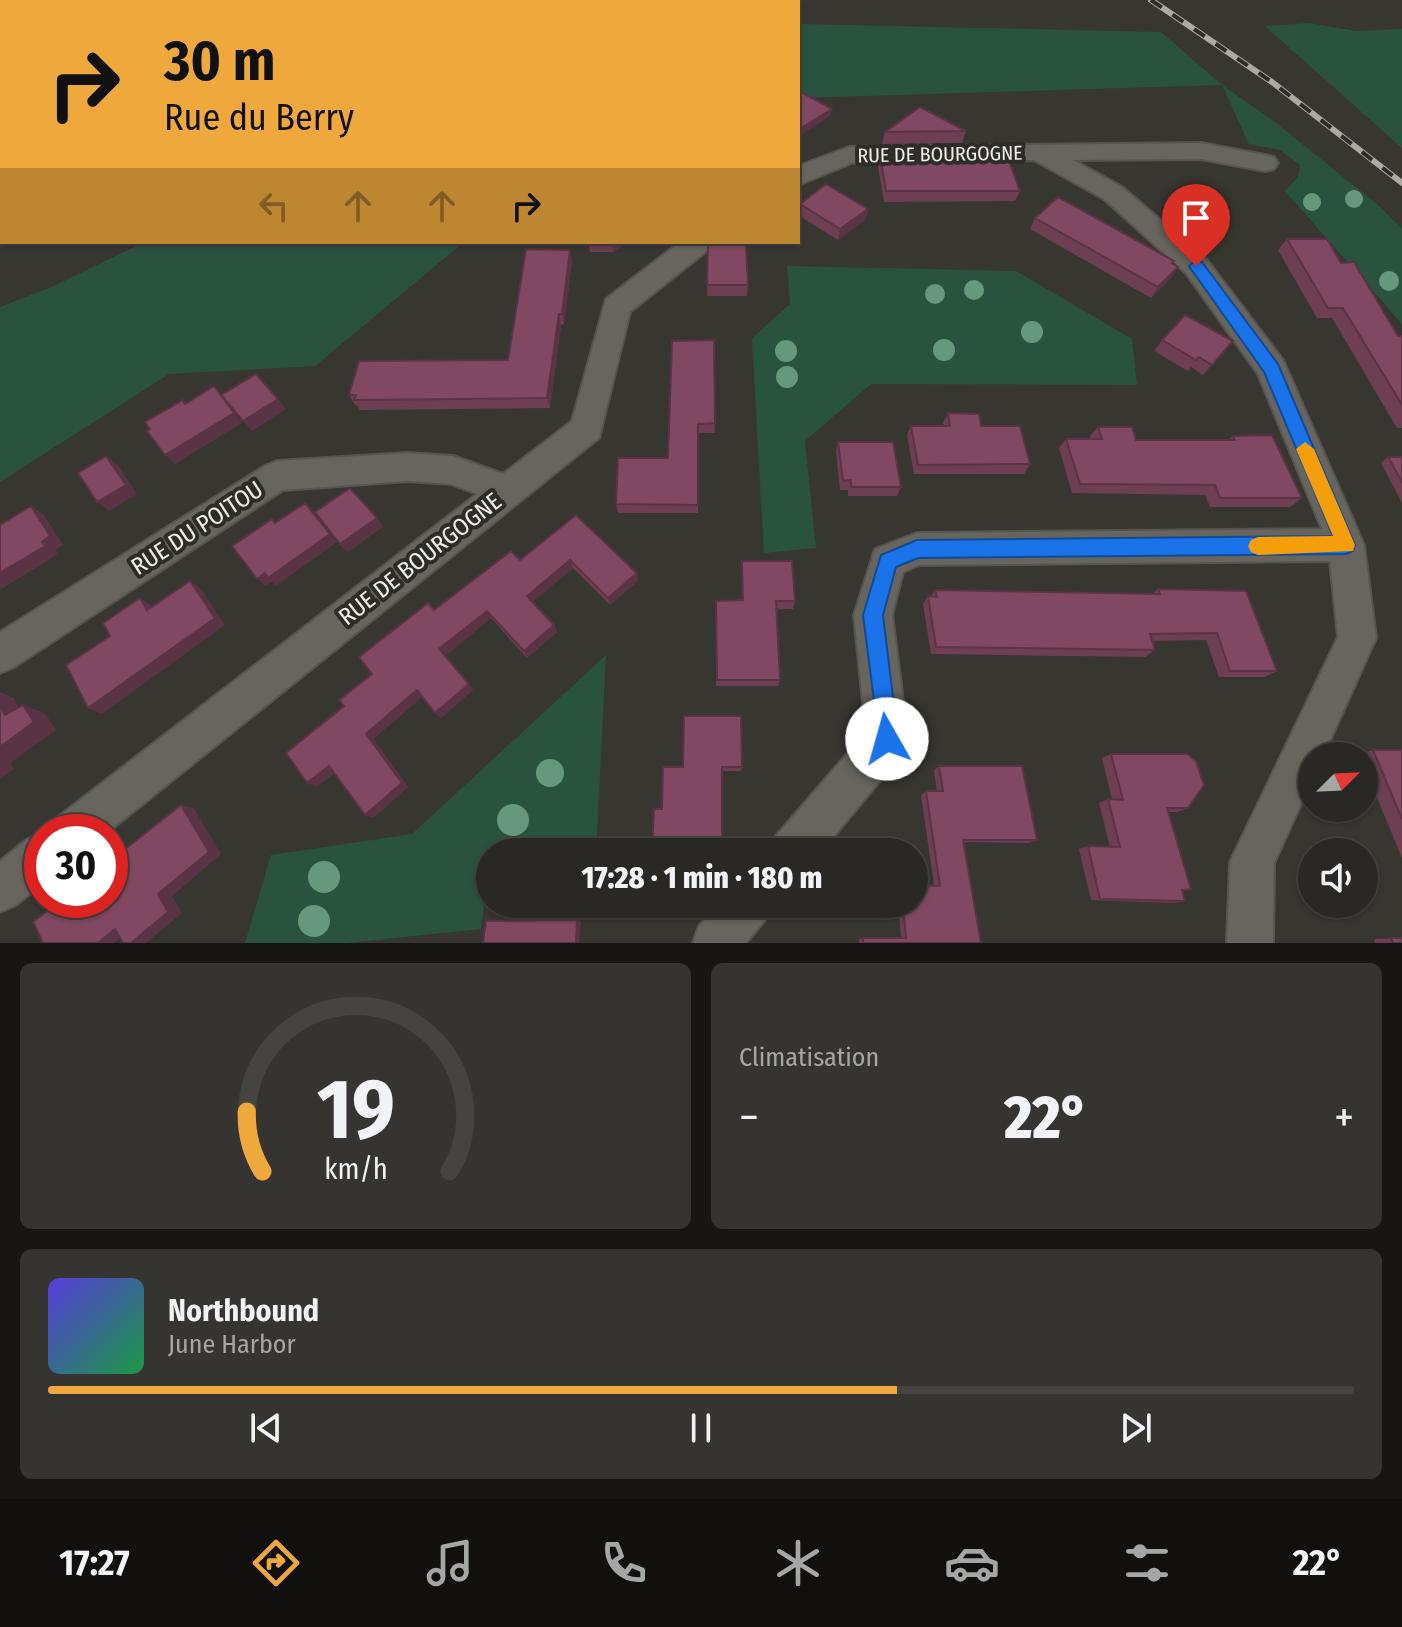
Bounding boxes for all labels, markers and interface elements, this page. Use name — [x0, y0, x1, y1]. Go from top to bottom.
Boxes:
text: 30 m — [164, 28, 275, 95]
icon: right — [32, 32, 136, 136]
text: Rue du Berry — [164, 96, 354, 140]
street label: RUE DE BOURGOGNE — [857, 141, 1023, 167]
icon: left — [252, 184, 296, 228]
icon: ahead — [336, 184, 380, 228]
icon: ahead — [420, 184, 464, 228]
icon: right — [504, 184, 548, 228]
pin — [1162, 184, 1230, 266]
icon: arrive — [1174, 196, 1218, 240]
street label: RUE DU POITOU — [126, 475, 268, 581]
street label: RUE DE BOURGOGNE — [333, 487, 507, 631]
position arrow — [845, 697, 929, 781]
north arrow — [1298, 742, 1378, 822]
map controls — [1298, 742, 1378, 918]
speed limit sign: 30 — [24, 814, 128, 918]
button: sound — [1298, 838, 1378, 918]
text: 17:28 · 1 min · 180 m — [582, 860, 822, 896]
text: Climatisation — [739, 1042, 879, 1073]
text: 19 — [316, 1060, 395, 1160]
text: 22° — [1004, 1082, 1089, 1154]
text: − — [739, 1091, 759, 1144]
text: + — [1334, 1091, 1354, 1144]
text: km/h — [324, 1152, 387, 1187]
text: Northbound — [168, 1293, 319, 1329]
text: June Harbor — [168, 1329, 296, 1360]
icon: previous — [244, 1406, 288, 1450]
icon: pause — [679, 1406, 723, 1450]
icon: next — [1114, 1406, 1158, 1450]
icon: directions — [248, 1535, 304, 1591]
icon: music — [422, 1535, 478, 1591]
icon: phone — [596, 1535, 652, 1591]
icon: climate — [770, 1535, 826, 1591]
icon: car — [944, 1535, 1000, 1591]
icon: filters — [1119, 1535, 1175, 1591]
text: 17:27 — [59, 1541, 130, 1585]
text: 22° — [1293, 1541, 1343, 1585]

